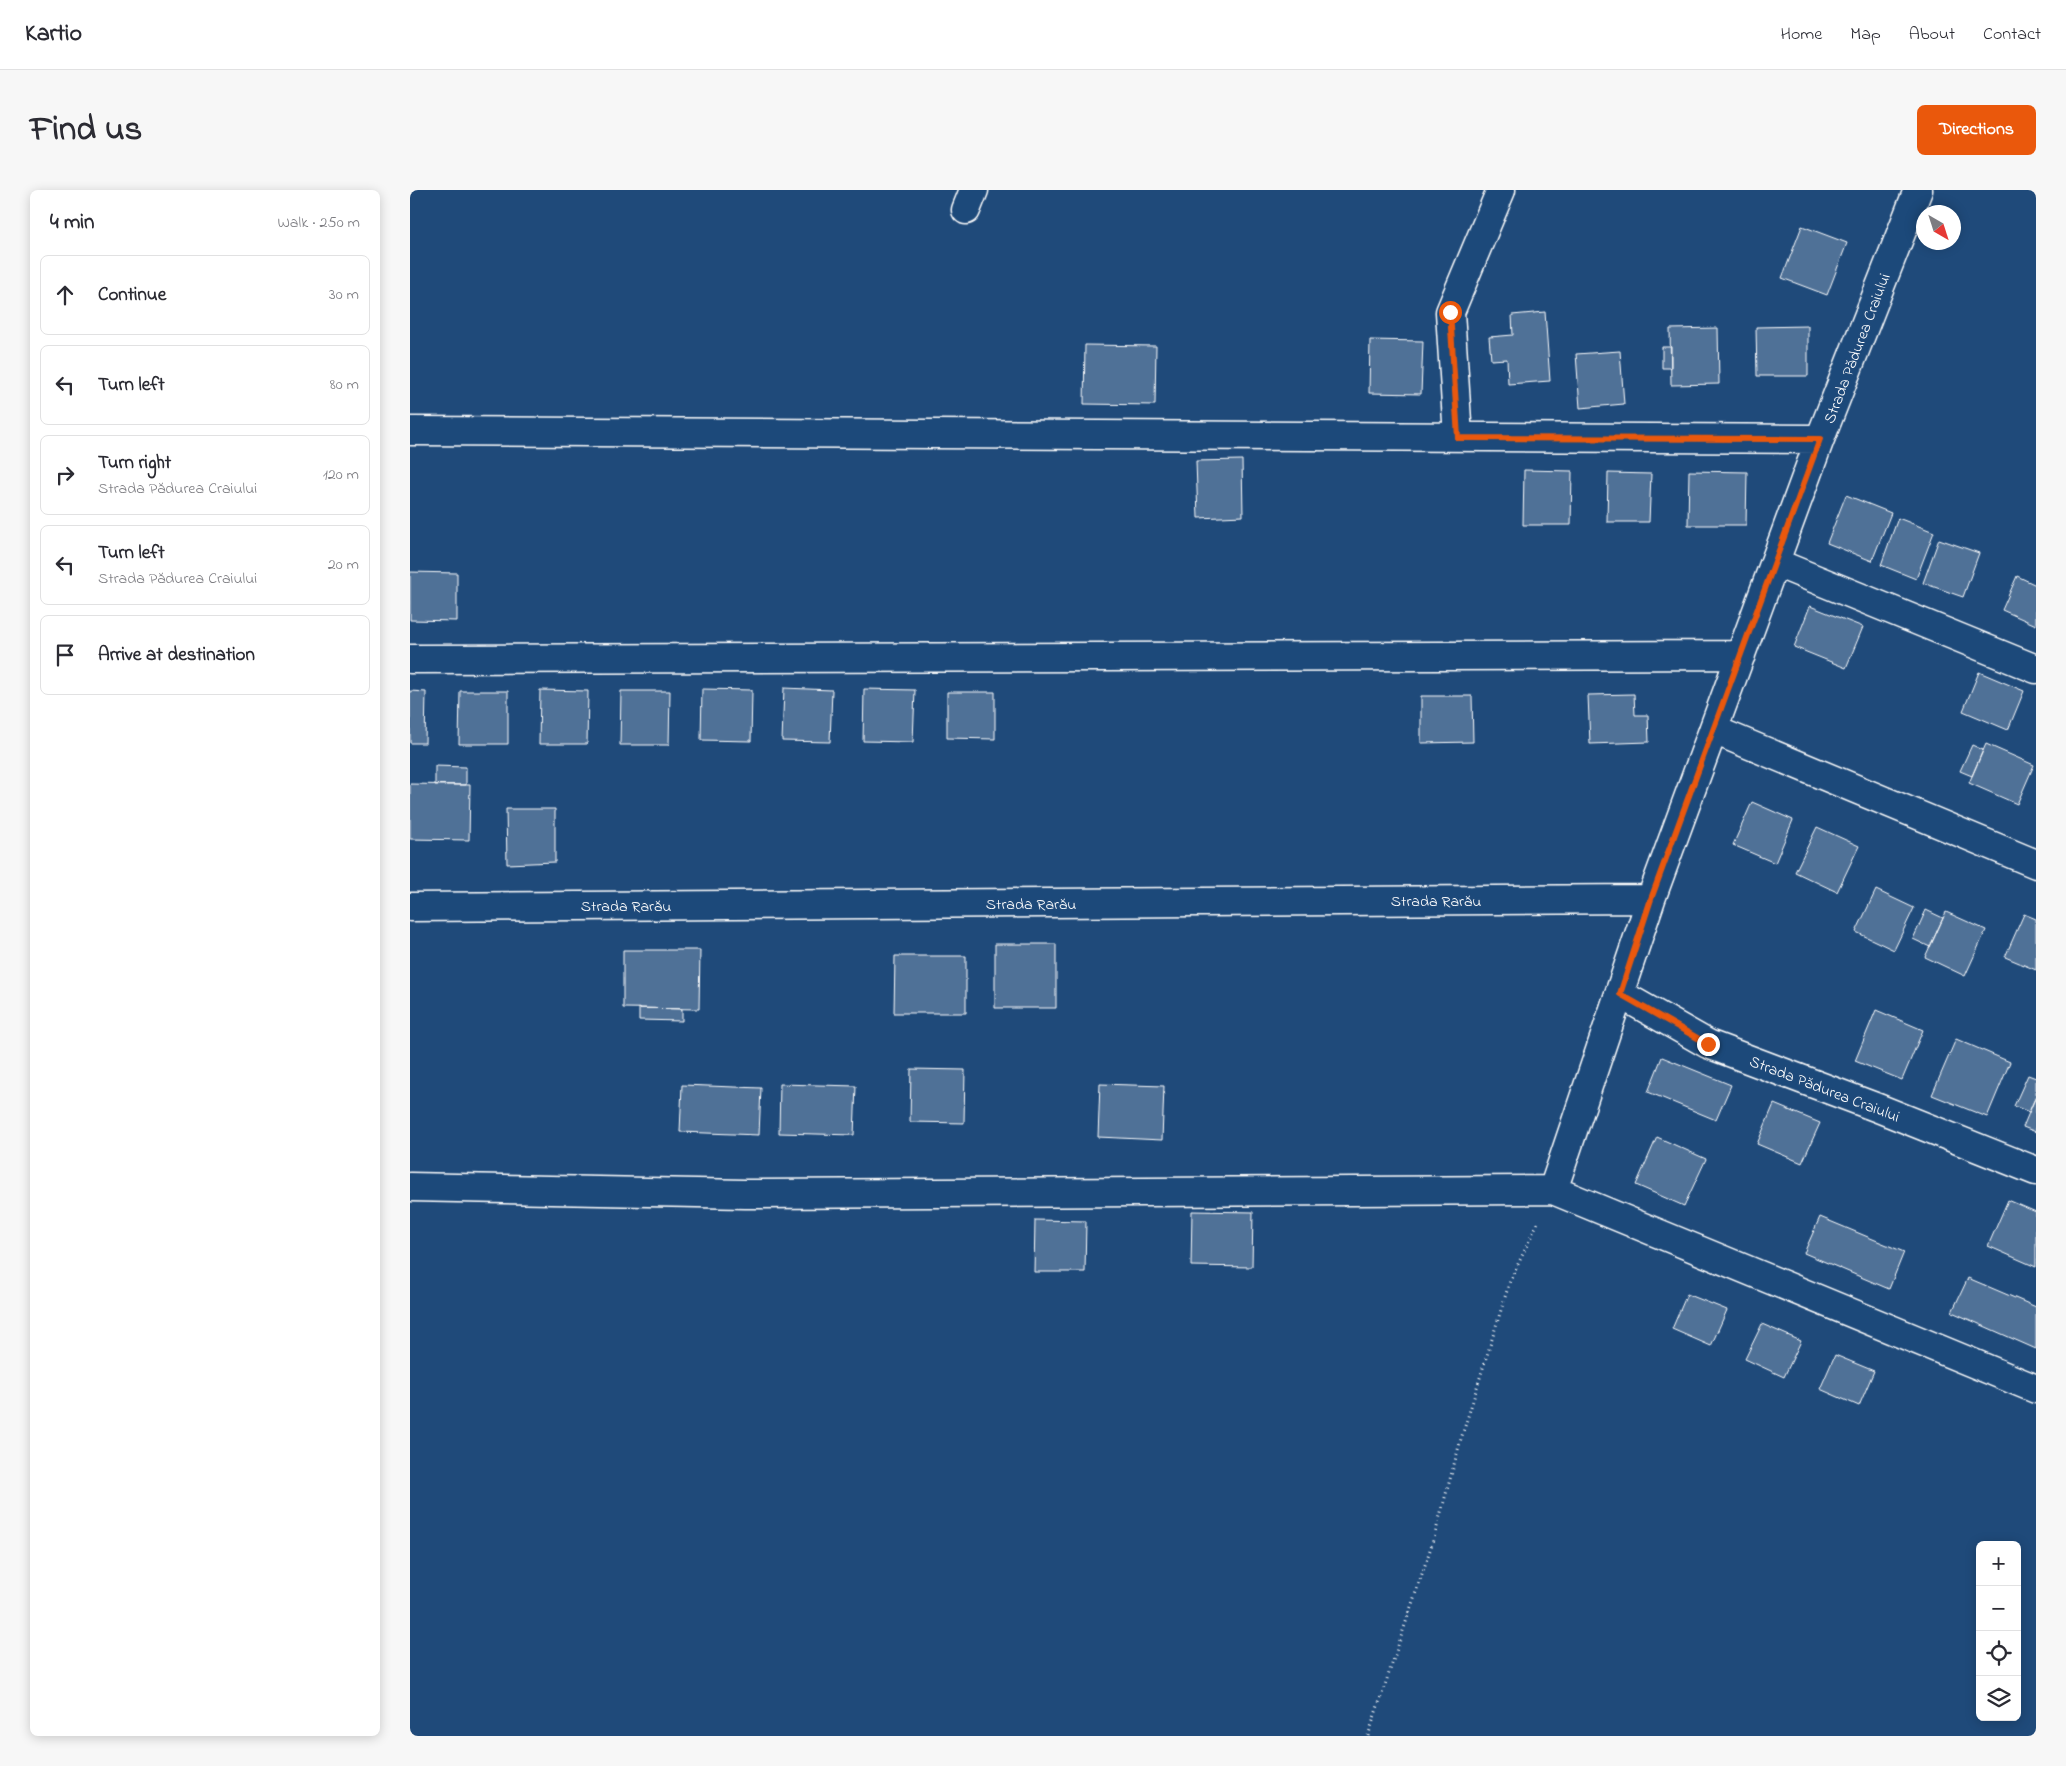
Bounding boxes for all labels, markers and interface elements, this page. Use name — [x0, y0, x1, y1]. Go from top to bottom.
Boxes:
text: Kartio — [25, 17, 82, 52]
text: Home — [1781, 22, 1822, 48]
text: Map — [1850, 22, 1881, 48]
text: About — [1909, 22, 1955, 48]
text: Contact — [1983, 22, 2041, 48]
text: Find us — [30, 105, 142, 156]
button: Directions — [1917, 105, 2036, 155]
north arrow — [1916, 205, 1961, 250]
text: 4 min — [50, 208, 94, 238]
text: Walk · 250 m — [277, 211, 360, 235]
street label: Strada Pădurea Craiului — [1818, 270, 1898, 427]
icon: ahead — [51, 281, 79, 309]
text: Continue — [98, 282, 166, 309]
text: 30 m — [329, 283, 359, 307]
route start — [1439, 301, 1462, 324]
icon: left — [51, 371, 79, 399]
text: Turn left — [98, 372, 165, 399]
text: 80 m — [330, 373, 359, 397]
text: Turn right — [98, 450, 171, 477]
icon: right — [51, 461, 79, 489]
text: 120 m — [323, 463, 359, 487]
text: Strada Pădurea Craiului — [98, 477, 257, 501]
text: Turn left — [98, 540, 165, 567]
icon: left — [51, 551, 79, 579]
text: 20 m — [328, 553, 359, 577]
text: Strada Pădurea Craiului — [98, 567, 257, 591]
icon: arrive — [51, 641, 79, 669]
text: Arrive at destination — [98, 642, 255, 669]
street label: Strada Rarău — [1391, 890, 1481, 914]
street label: Strada Rarău — [986, 893, 1076, 917]
street label: Strada Rarău — [581, 895, 671, 919]
route end — [1697, 1033, 1720, 1056]
street label: Strada Pădurea Craiului — [1746, 1050, 1903, 1130]
map controls — [1976, 1541, 2021, 1721]
button: + — [1976, 1541, 2021, 1586]
button: − — [1976, 1586, 2021, 1631]
button: locate — [1976, 1631, 2021, 1676]
button: layers — [1976, 1676, 2021, 1721]

